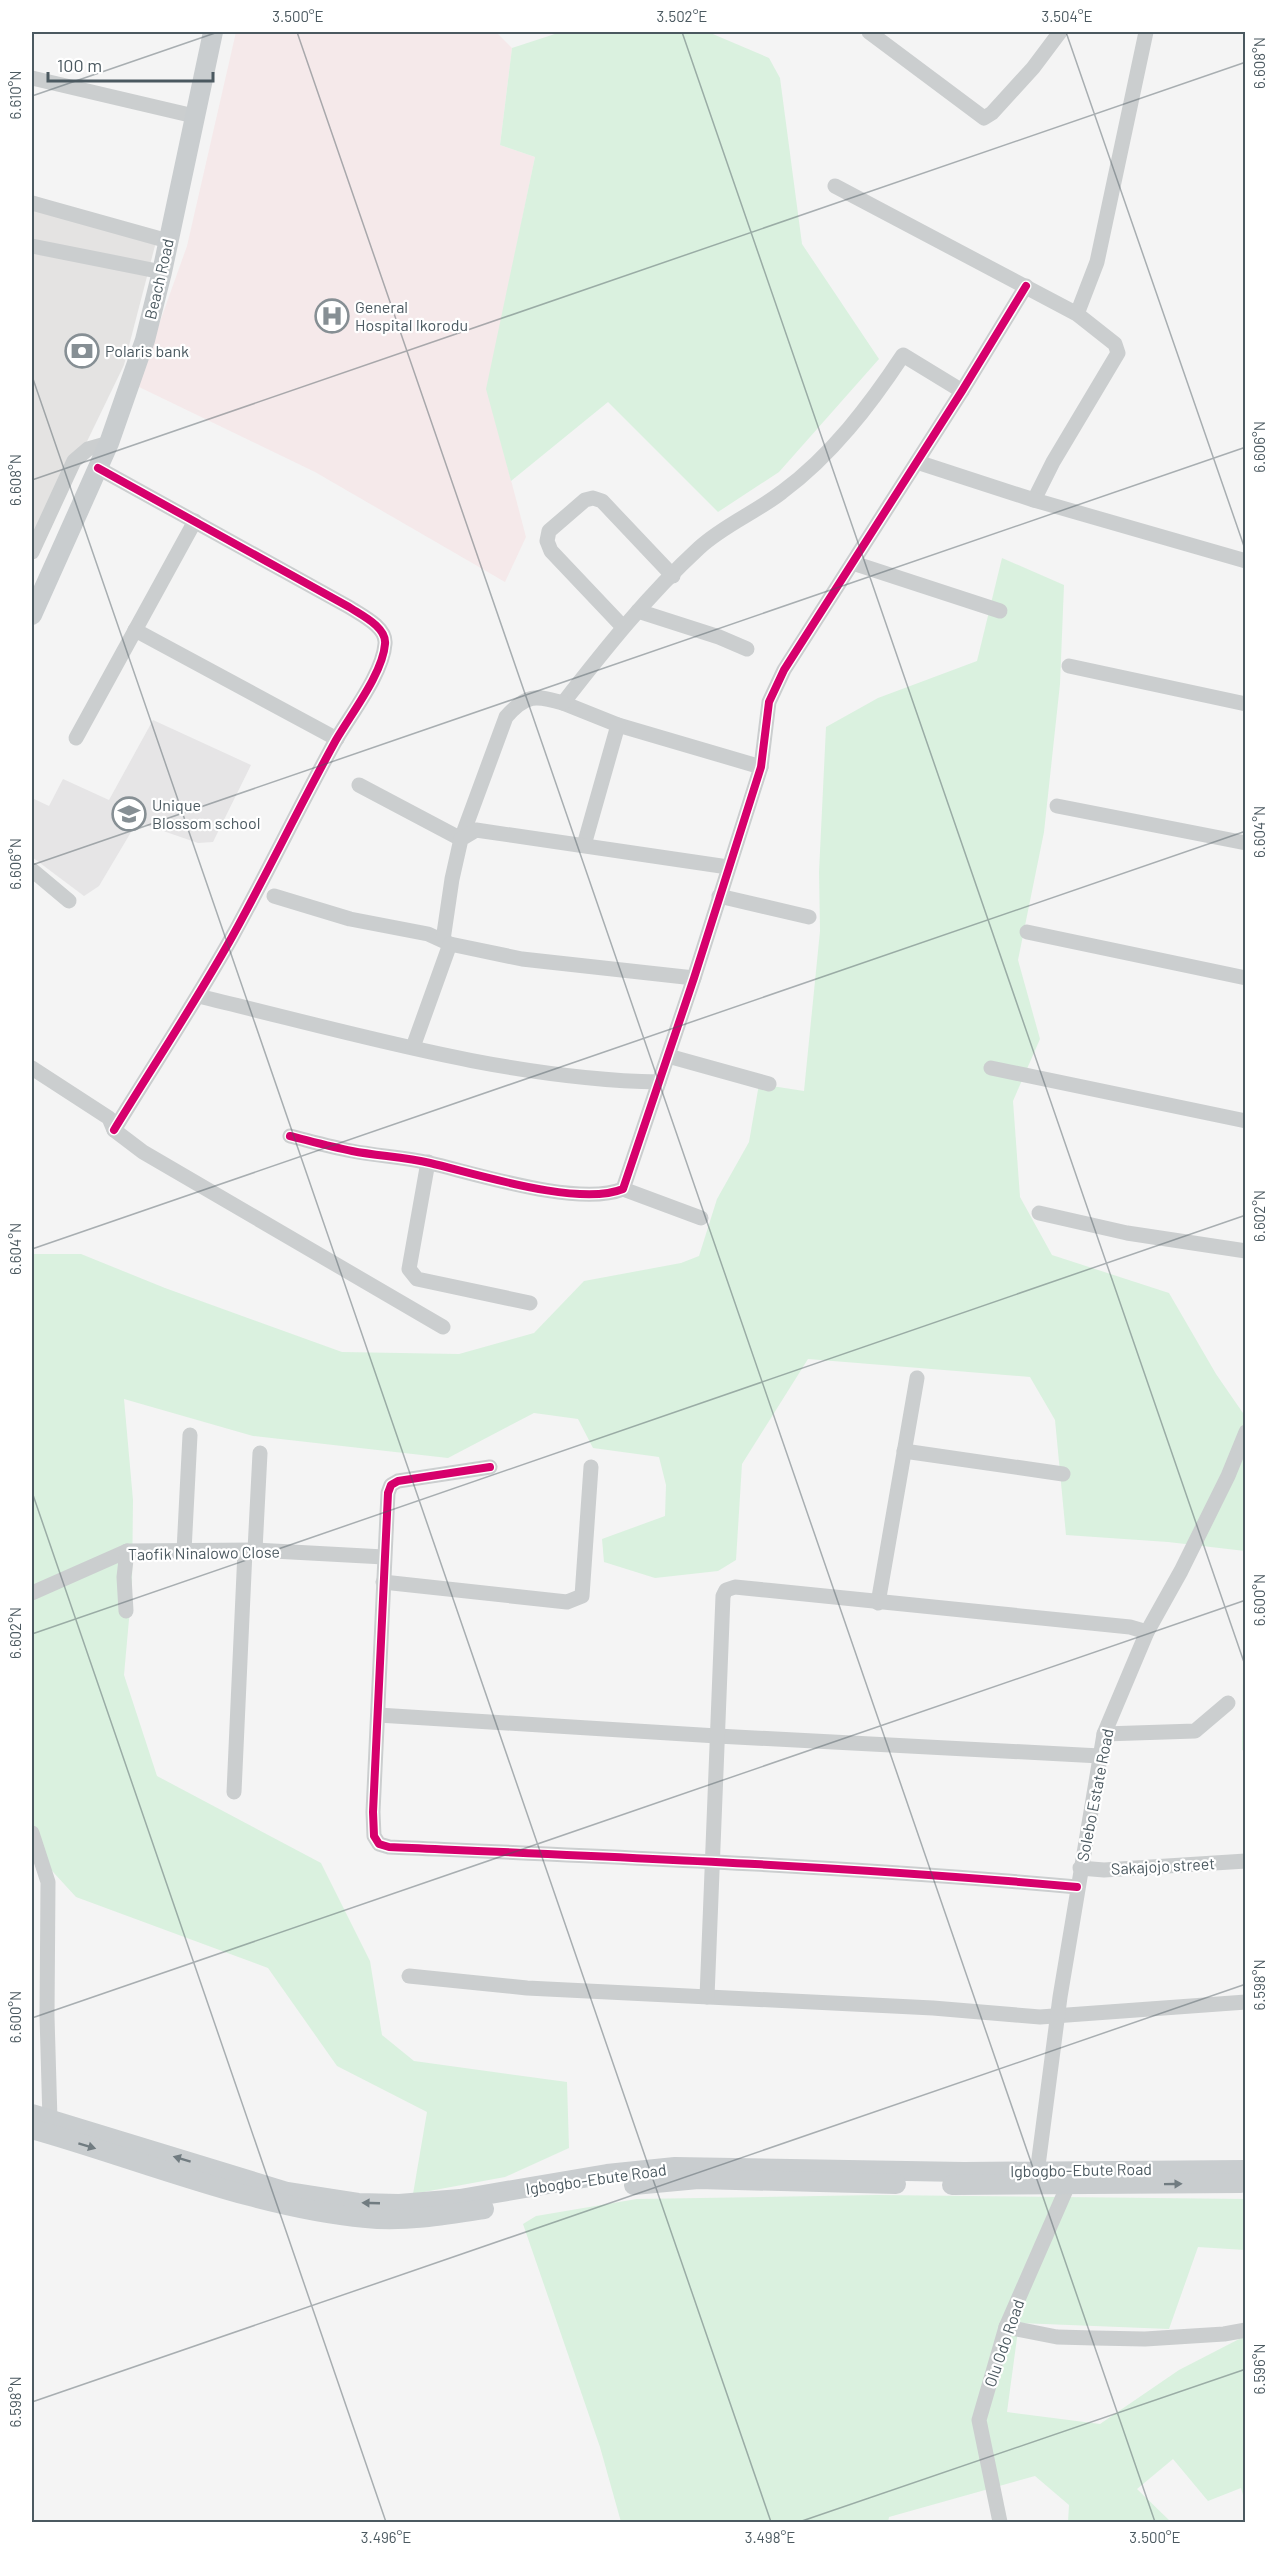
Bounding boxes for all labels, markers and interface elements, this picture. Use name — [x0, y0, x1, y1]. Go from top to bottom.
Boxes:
text: 3.500°E — [272, 7, 324, 25]
text: 3.502°E — [657, 7, 707, 25]
text: 3.504°E — [1041, 7, 1093, 25]
text: 6.608°N — [1250, 37, 1268, 89]
scale bar — [48, 45, 213, 83]
text: 100 m — [57, 54, 102, 76]
text: 6.610°N — [6, 71, 24, 119]
street label: Beach Road — [140, 237, 177, 321]
place label: General Hospital Ikorodu — [355, 297, 468, 334]
hospital icon: General Hospital Ikorodu — [314, 298, 350, 334]
bank icon: Polaris bank — [64, 333, 100, 369]
place label: Polaris bank — [105, 341, 189, 360]
text: 6.606°N — [1250, 421, 1268, 473]
text: 6.608°N — [6, 454, 24, 506]
place label: Unique Blossom school — [152, 795, 260, 832]
school or university icon: Unique Blossom school — [111, 796, 147, 832]
text: 6.604°N — [1250, 806, 1268, 858]
text: 6.606°N — [6, 838, 24, 890]
text: 6.602°N — [1250, 1190, 1268, 1242]
text: 6.604°N — [6, 1223, 24, 1275]
street label: Taofik Ninalowo Close — [128, 1542, 280, 1563]
text: 6.600°N — [1250, 1574, 1268, 1626]
text: 6.602°N — [6, 1607, 24, 1659]
street label: Solebo Estate Road — [1072, 1727, 1117, 1863]
street label: Sakajojo street — [1111, 1853, 1215, 1878]
text: 6.598°N — [1250, 1959, 1268, 2011]
text: 6.600°N — [6, 1991, 24, 2043]
one-way arrow — [79, 2142, 97, 2151]
one-way arrow — [173, 2154, 191, 2163]
street label: Igbogbo-Ebute Road — [524, 2159, 668, 2198]
street label: Igbogbo-Ebute Road — [1010, 2159, 1152, 2180]
one-way arrow — [1163, 2179, 1182, 2189]
one-way arrow — [361, 2199, 380, 2208]
street label: Olu Odo Road — [980, 2297, 1027, 2389]
text: 6.596°N — [1250, 2343, 1268, 2395]
text: 6.598°N — [6, 2376, 24, 2428]
text: 3.496°E — [361, 2528, 411, 2546]
text: 3.498°E — [745, 2528, 795, 2546]
text: 3.500°E — [1129, 2528, 1181, 2546]

